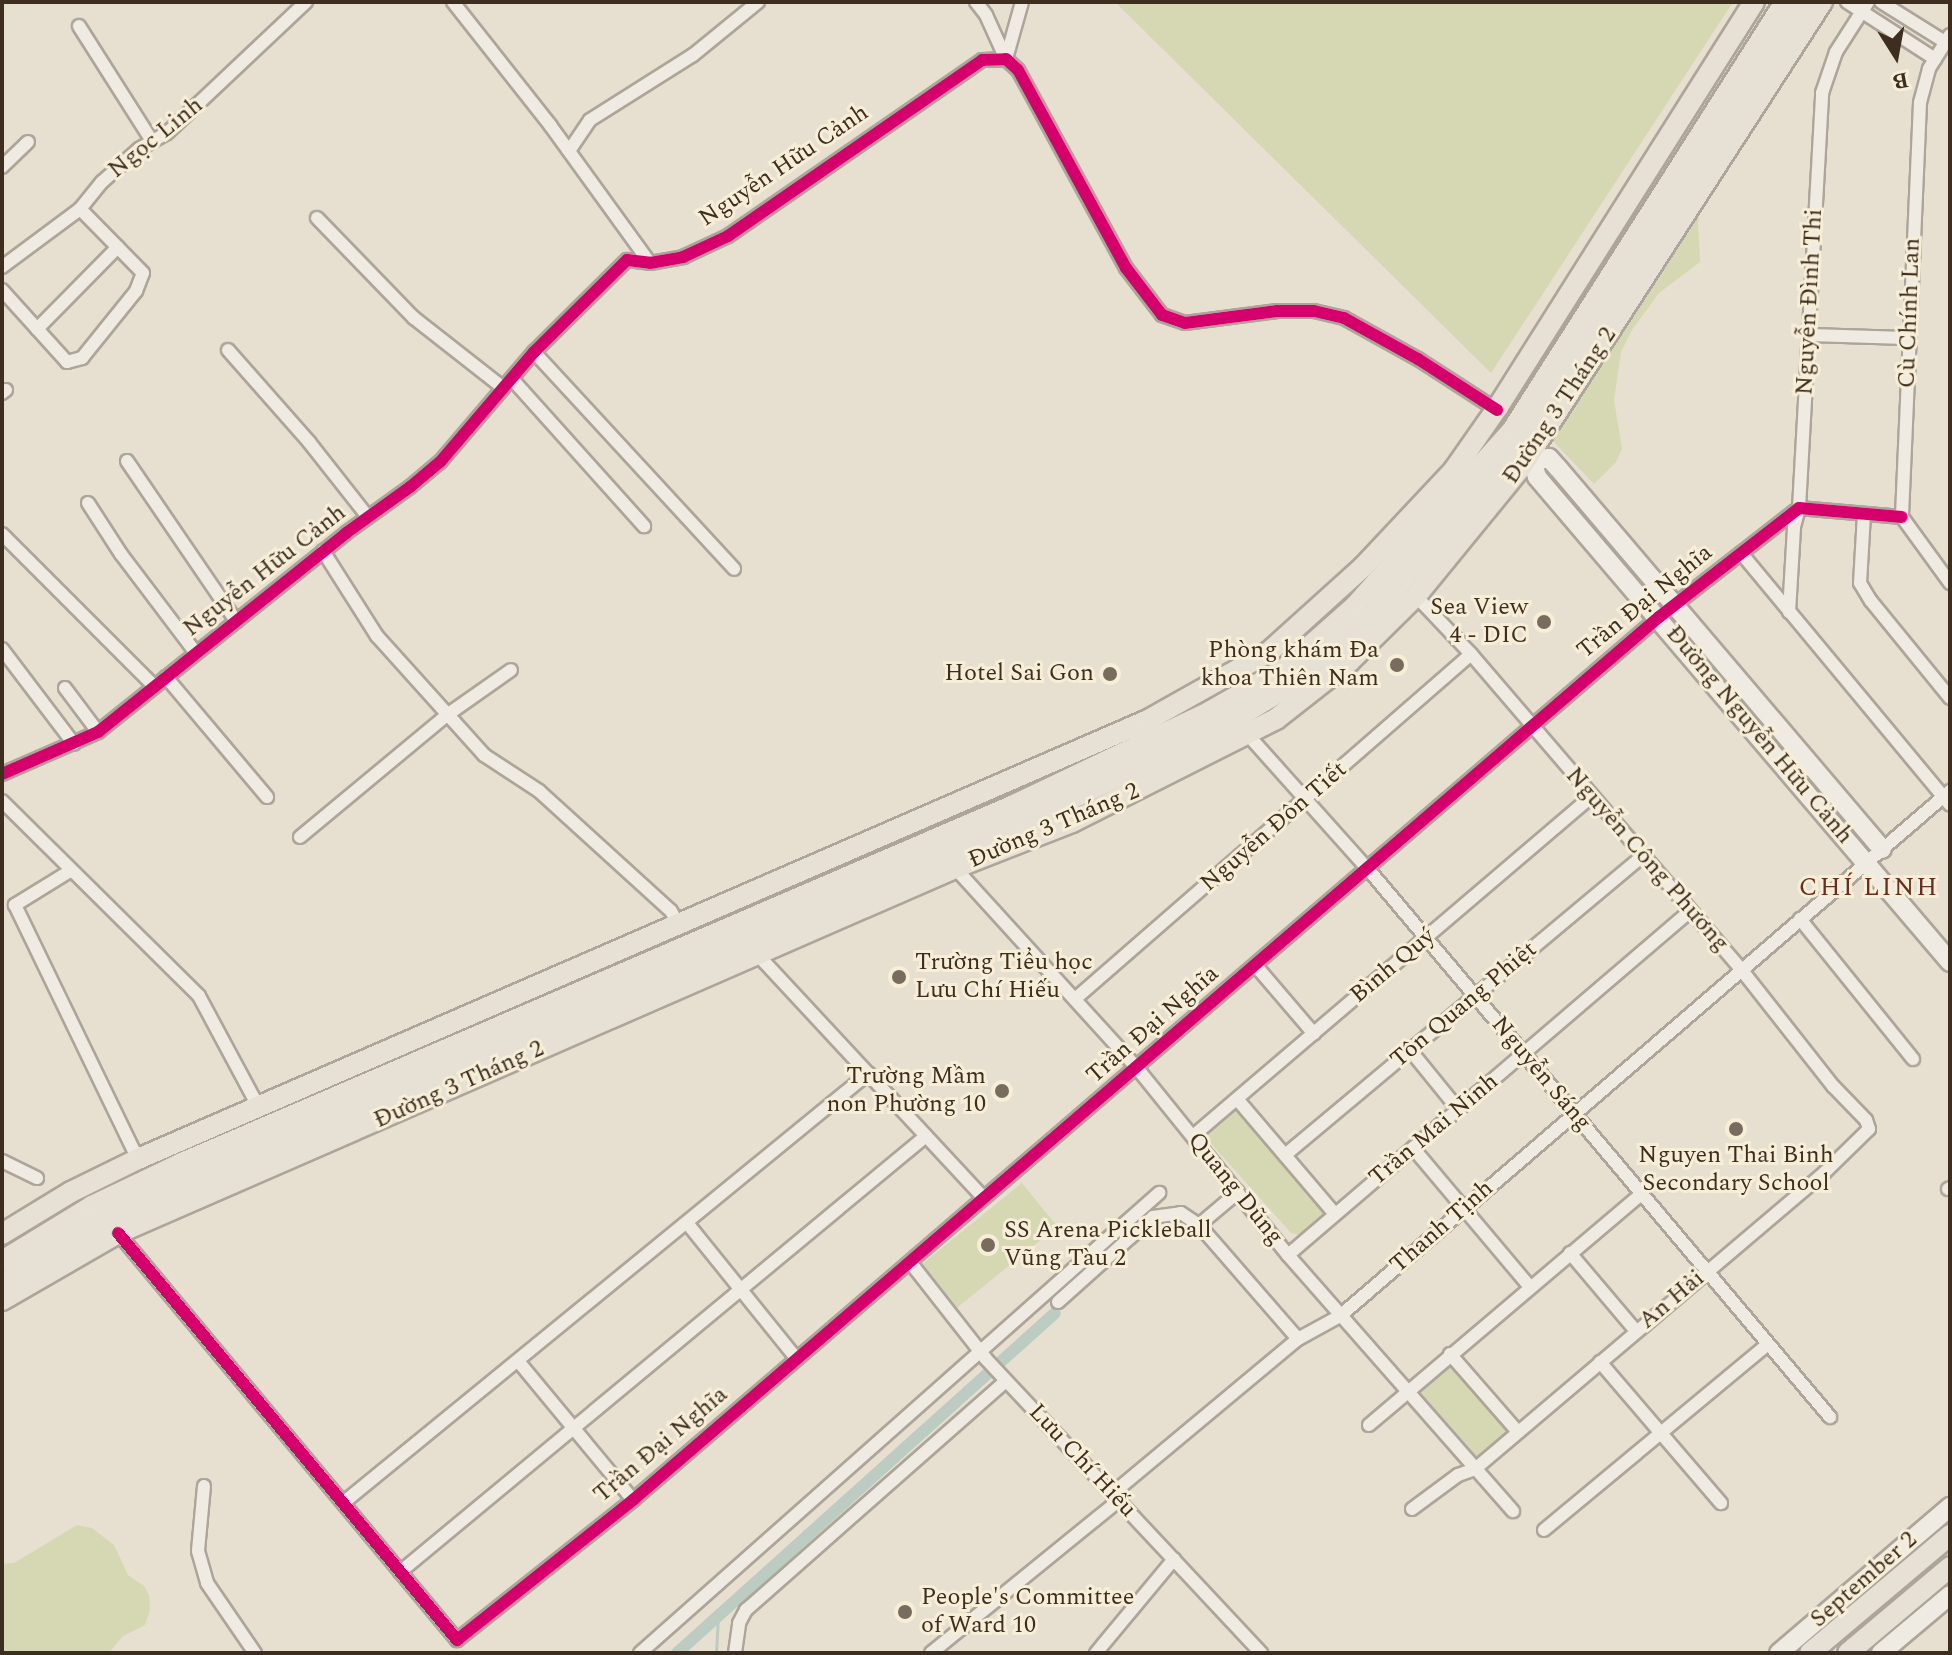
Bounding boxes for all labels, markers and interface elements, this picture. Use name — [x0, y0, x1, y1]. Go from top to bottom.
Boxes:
north arrow — [1856, 16, 1936, 96]
text: B — [1890, 62, 1911, 98]
street label: Ngọc Linh — [103, 91, 209, 185]
street label: Nguyễn Hữu Cảnh — [694, 99, 874, 233]
street label: Nguyễn Đình Thi — [1791, 208, 1829, 396]
street label: Cù Chính Lan — [1893, 237, 1927, 389]
street label: Đường 3 Tháng 2 — [1497, 322, 1623, 490]
street label: Nguyễn Hữu Cảnh — [178, 499, 352, 643]
street label: Trần Đại Nghĩa — [1571, 539, 1719, 665]
place label: Sea View 4 - DIC — [1430, 594, 1528, 650]
marker: Sea View 4 - DIC — [1535, 613, 1553, 631]
street label: Đường Nguyễn Hữu Cảnh — [1659, 620, 1859, 850]
place label: Phòng khám Đa khoa Thiên Nam — [1201, 637, 1379, 693]
marker: Phòng khám Đa khoa Thiên Nam — [1386, 654, 1408, 676]
place label: Hotel Sai Gon — [945, 660, 1094, 688]
marker: Hotel Sai Gon — [1101, 665, 1119, 683]
street label: Nguyễn Đôn Tiết — [1195, 756, 1353, 898]
street label: Nguyễn Công Phương — [1559, 762, 1735, 958]
street label: Đường 3 Tháng 2 — [964, 777, 1144, 875]
district label: CHÍ LINH — [1799, 872, 1939, 904]
street label: Bình Quý — [1345, 922, 1441, 1010]
street label: Tôn Quang Phiệt — [1385, 935, 1543, 1075]
place label: Trường Tiểu học Lưu Chí Hiếu — [915, 949, 1093, 1005]
street label: Trần Đại Nghĩa — [1081, 960, 1225, 1090]
marker: Trường Tiểu học Lưu Chí Hiếu — [890, 968, 908, 986]
street label: Nguyễn Sáng — [1485, 1011, 1597, 1137]
street label: Đường 3 Tháng 2 — [370, 1035, 548, 1135]
place label: Trường Mầm non Phường 10 — [826, 1063, 986, 1119]
street label: Trần Mai Ninh — [1364, 1068, 1504, 1192]
marker: Trường Mầm non Phường 10 — [993, 1082, 1011, 1100]
marker: Nguyen Thai Binh Secondary School — [1727, 1120, 1745, 1138]
street label: Quang Dũng — [1181, 1127, 1289, 1251]
place label: Nguyen Thai Binh Secondary School — [1638, 1142, 1834, 1198]
street label: Thanh Tịnh — [1385, 1174, 1499, 1280]
place label: SS Arena Pickleball Vũng Tàu 2 — [1004, 1217, 1212, 1273]
marker: SS Arena Pickleball Vũng Tàu 2 — [979, 1236, 997, 1254]
street label: An Hải — [1633, 1264, 1711, 1336]
street label: Trần Đại Nghĩa — [588, 1381, 734, 1509]
street label: Lưu Chí Hiếu — [1022, 1398, 1142, 1524]
street label: September 2 — [1805, 1526, 1923, 1634]
place label: People's Committee of Ward 10 — [921, 1584, 1134, 1640]
marker: People's Committee of Ward 10 — [896, 1603, 914, 1621]

